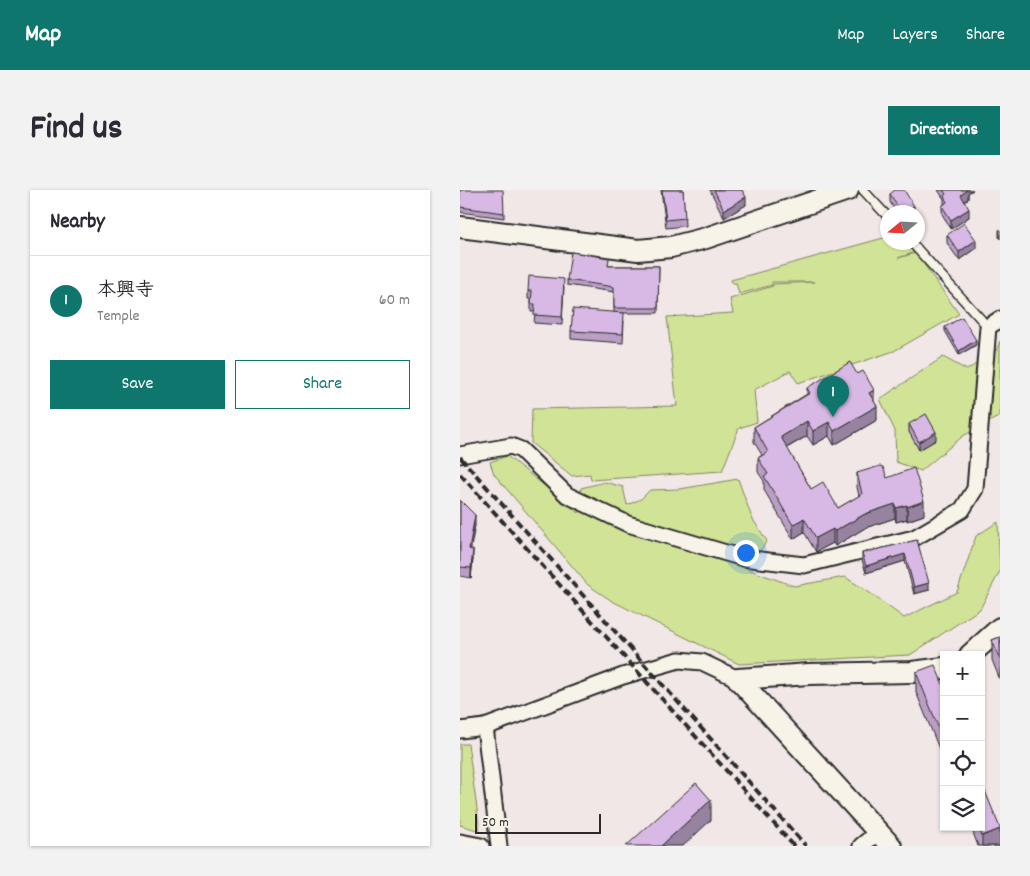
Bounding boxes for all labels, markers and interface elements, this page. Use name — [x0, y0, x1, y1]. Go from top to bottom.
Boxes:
text: Map — [25, 18, 61, 52]
text: Map — [837, 23, 864, 48]
text: Layers — [892, 23, 938, 48]
text: Share — [966, 23, 1005, 48]
text: Find us — [30, 105, 122, 155]
button: Directions — [888, 106, 1000, 155]
north arrow — [880, 205, 925, 250]
text: Nearby — [50, 208, 105, 238]
text: 本興寺 — [97, 278, 154, 305]
text: 1 — [64, 289, 68, 312]
text: 60 m — [379, 289, 410, 312]
text: Temple — [97, 305, 140, 328]
button: Save — [50, 360, 225, 409]
button: Share — [235, 360, 410, 409]
pin: 1 — [817, 376, 849, 417]
your location — [733, 540, 759, 566]
map controls — [940, 651, 985, 831]
button: + — [940, 651, 985, 696]
button: − — [940, 696, 985, 741]
button: locate — [940, 741, 985, 786]
button: layers — [940, 786, 985, 831]
scale bar — [475, 811, 601, 834]
text: 50 m — [482, 813, 509, 833]

